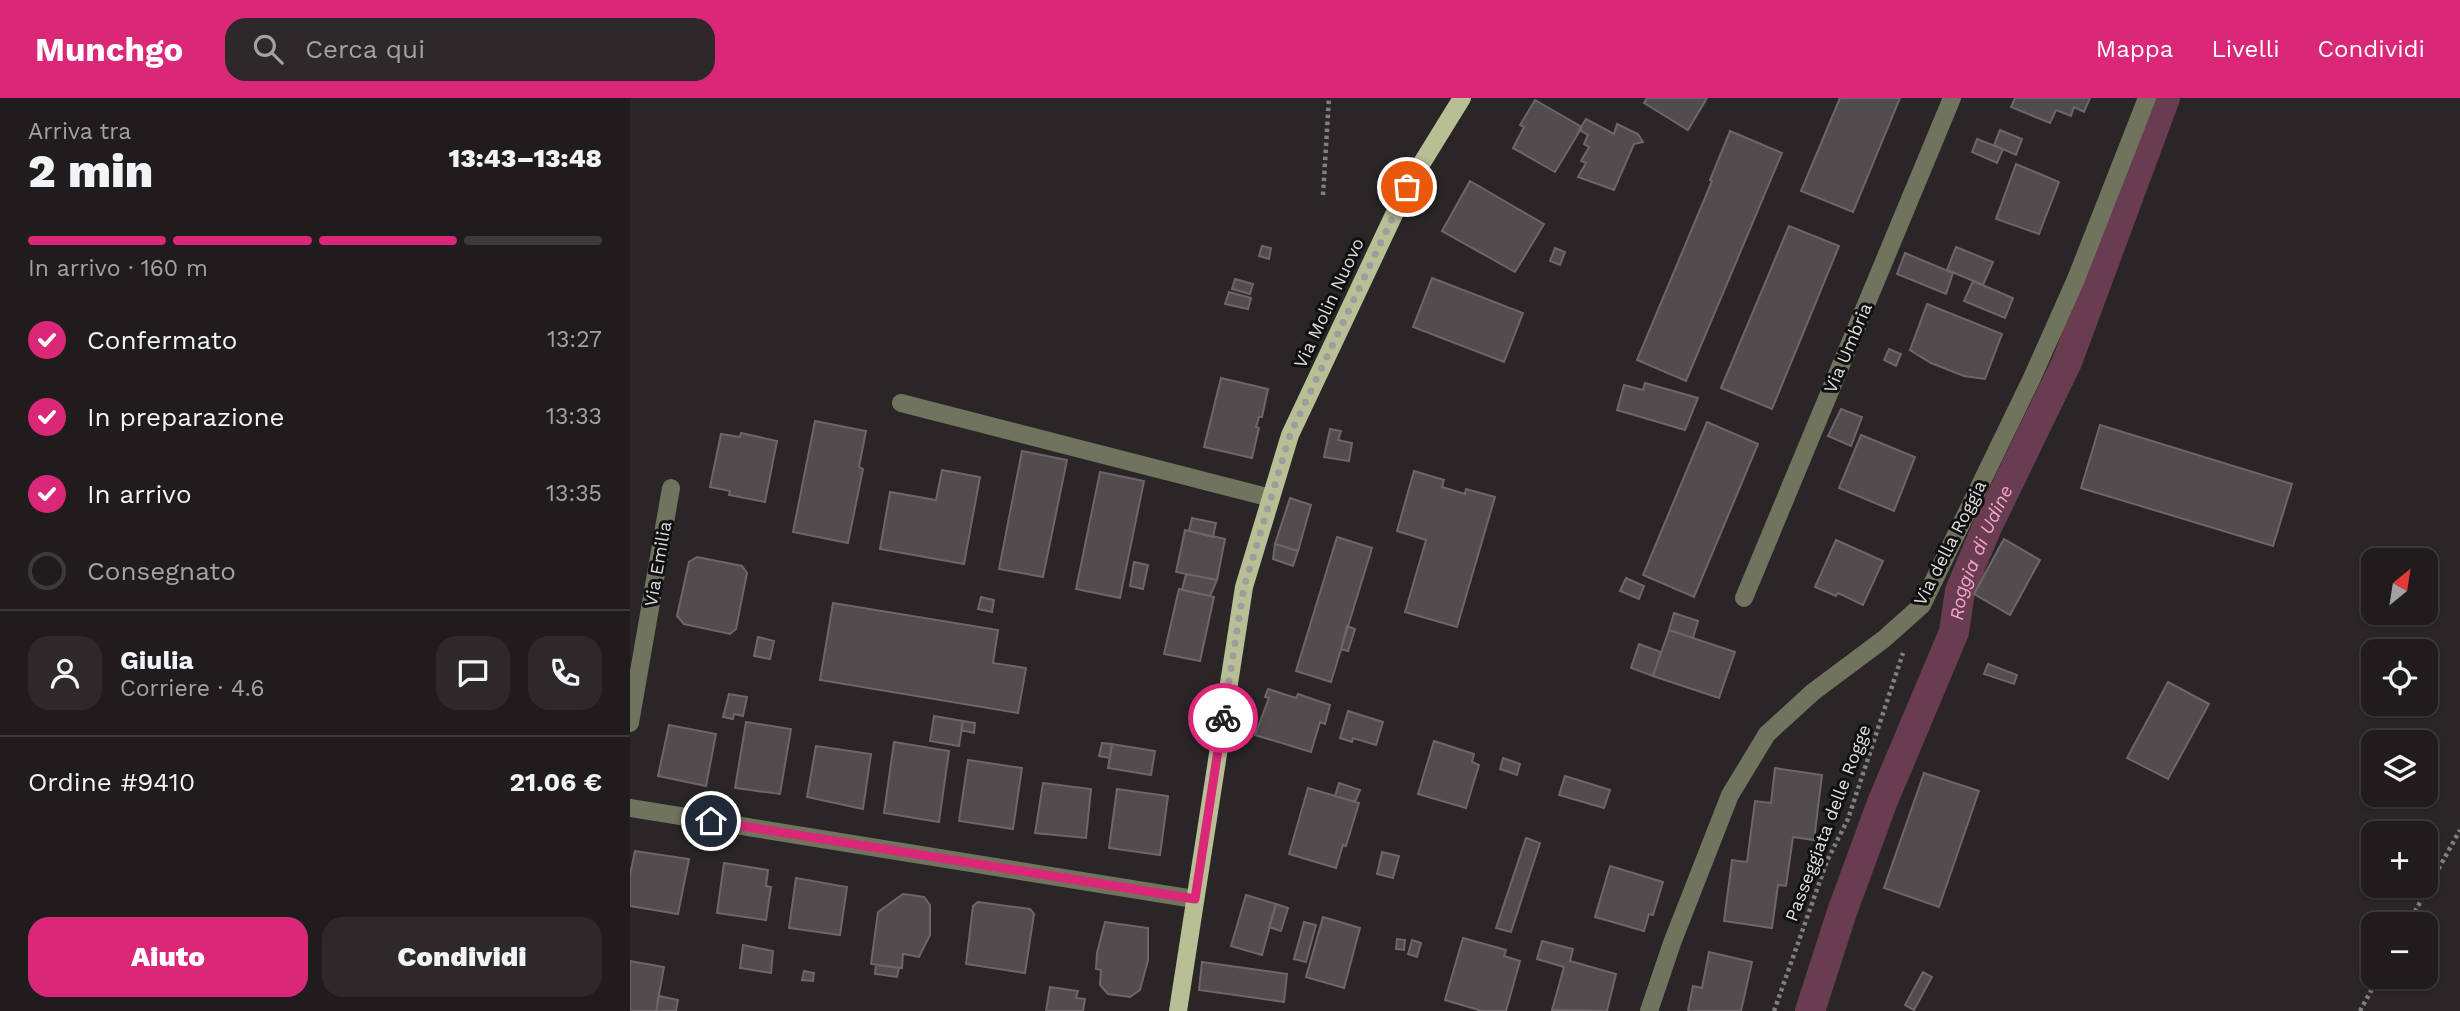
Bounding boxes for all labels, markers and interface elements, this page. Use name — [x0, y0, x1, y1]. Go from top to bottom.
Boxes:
search box — [225, 18, 715, 81]
text: Munchgo — [35, 30, 183, 69]
icon: search — [249, 30, 287, 68]
text: Cerca qui — [305, 34, 425, 64]
text: Mappa — [2096, 35, 2173, 63]
text: Livelli — [2211, 35, 2280, 63]
text: Condividi — [2318, 35, 2425, 63]
text: Arriva tra — [28, 118, 131, 145]
text: 13:43–13:48 — [449, 143, 602, 173]
text: 2 min — [28, 144, 153, 198]
pin — [1377, 157, 1437, 217]
icon: bag — [1388, 168, 1426, 206]
street label: Via Molin Nuovo — [1289, 234, 1368, 371]
text: In arrivo · 160 m — [28, 255, 208, 282]
street label: Via Umbria — [1819, 300, 1876, 396]
icon: check — [28, 321, 66, 359]
text: Confermato — [87, 325, 237, 355]
text: 13:27 — [547, 326, 602, 353]
icon: check — [28, 398, 66, 436]
text: In preparazione — [87, 402, 285, 432]
text: 13:33 — [546, 403, 602, 430]
icon: check — [28, 475, 66, 513]
street label: Via della Roggia — [1909, 477, 1990, 609]
text: In arrivo — [87, 479, 192, 509]
text: 13:35 — [546, 480, 602, 507]
water label: Roggia di Udine — [1945, 481, 2018, 622]
street label: Via Emilia — [640, 520, 675, 608]
north arrow — [2361, 548, 2438, 625]
map controls — [2361, 548, 2438, 989]
text: Consegnato — [87, 556, 236, 586]
button: person — [28, 636, 102, 710]
button: chat — [436, 636, 510, 710]
button: phone — [528, 636, 602, 710]
button: locate — [2361, 639, 2438, 716]
text: Giulia — [120, 645, 194, 675]
text: Corriere · 4.6 — [120, 675, 264, 702]
courier — [1188, 683, 1258, 753]
icon: bike — [1204, 699, 1242, 737]
street label: Passeggiata delle Rogge — [1780, 722, 1875, 924]
button: layers — [2361, 730, 2438, 807]
text: Ordine #9410 — [28, 767, 195, 797]
text: 21.06 € — [510, 767, 602, 797]
pin — [681, 791, 741, 851]
icon: home — [692, 802, 730, 840]
button: + — [2361, 821, 2438, 898]
button: − — [2361, 912, 2438, 989]
button: Aiuto — [28, 917, 308, 997]
button: Condividi — [322, 917, 602, 997]

